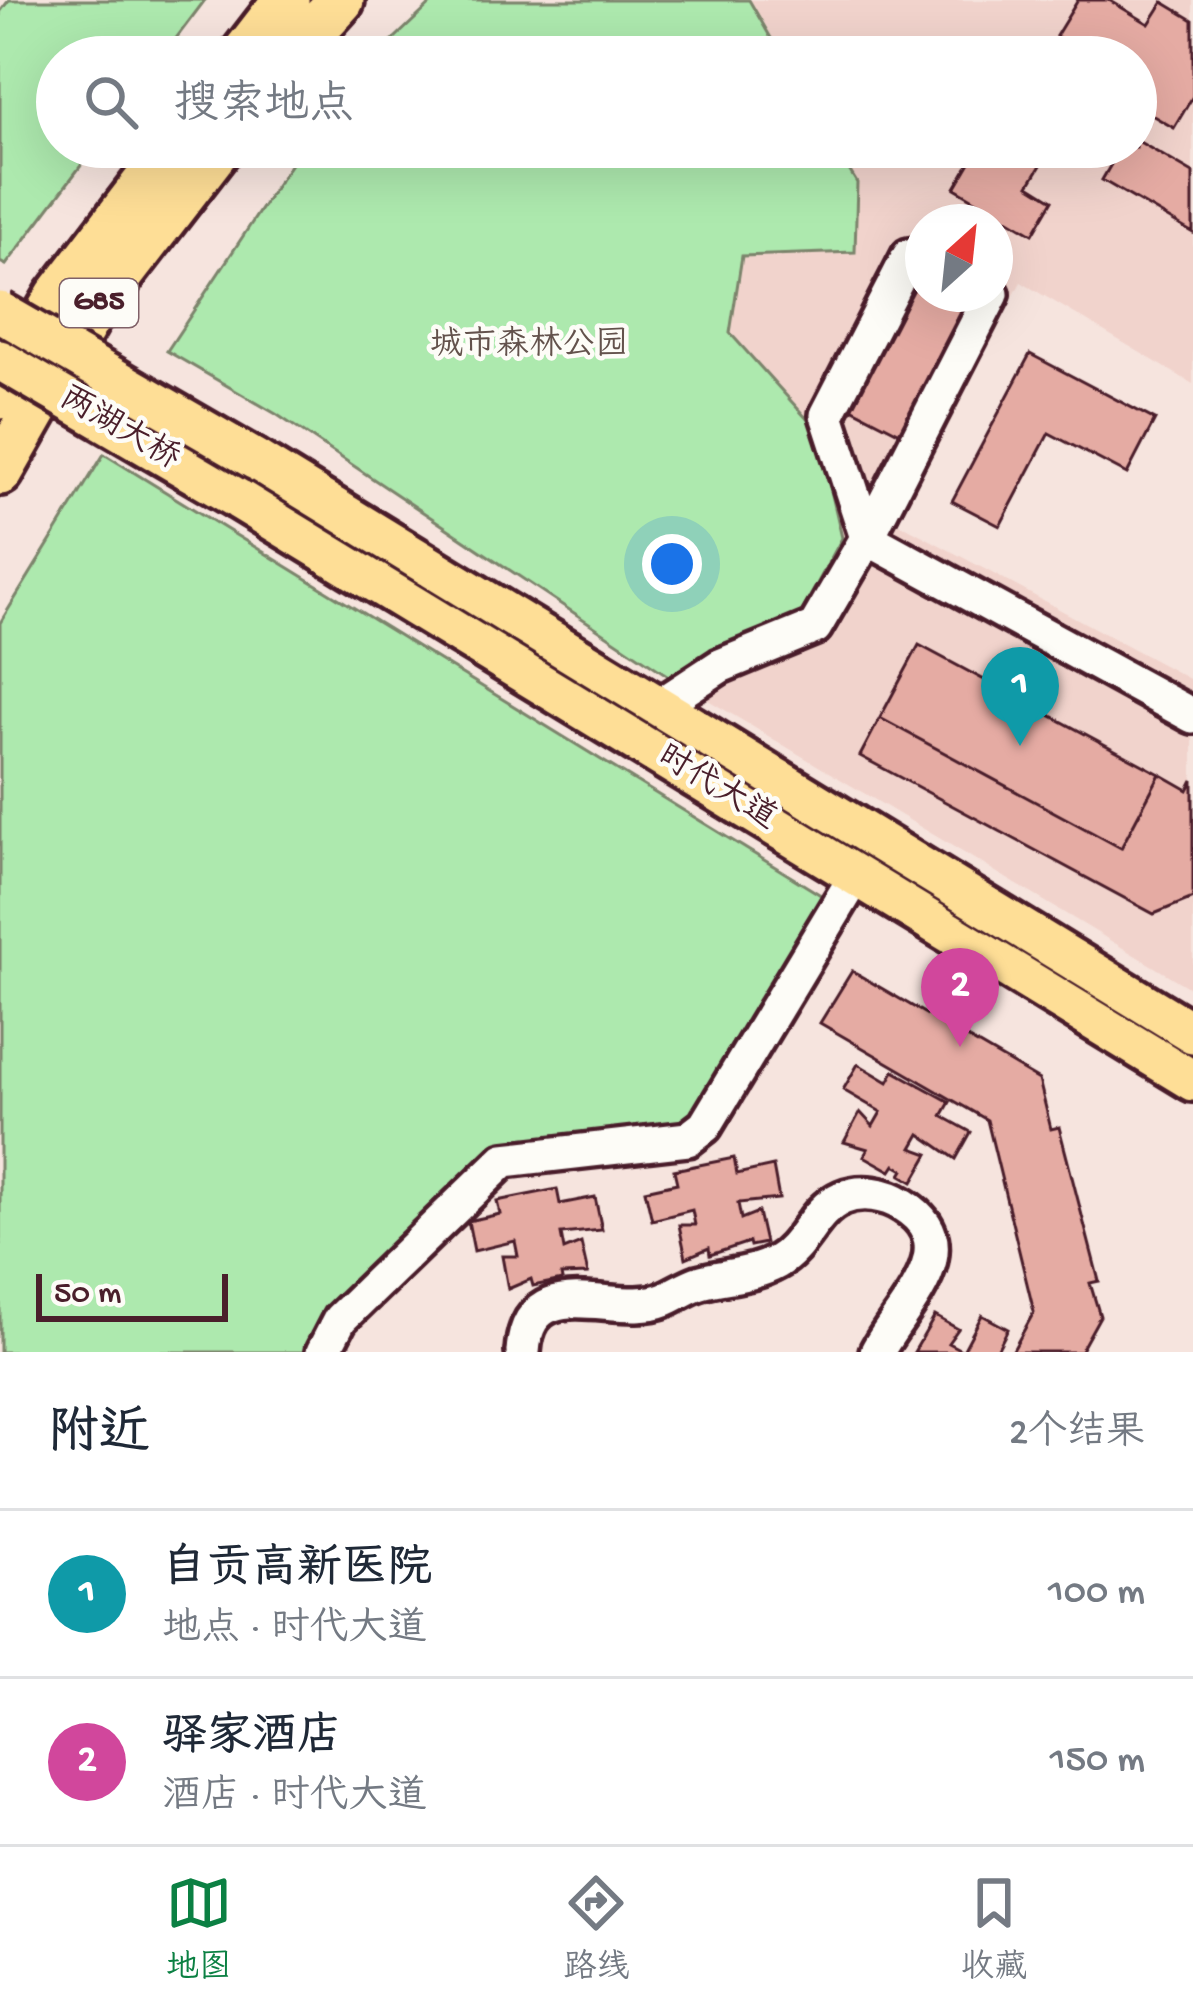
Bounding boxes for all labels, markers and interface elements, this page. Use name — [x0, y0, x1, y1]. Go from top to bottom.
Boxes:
search box — [36, 36, 1157, 168]
icon: search — [78, 69, 144, 135]
text: 搜索地点 — [174, 81, 354, 134]
north arrow — [905, 204, 1013, 312]
road number: G85 — [60, 279, 138, 327]
park label: 城市森林公园 — [430, 325, 628, 366]
street label: 两湖大桥 — [52, 379, 187, 479]
your location — [642, 534, 702, 594]
pin: 1 — [981, 647, 1059, 746]
street label: 时代大道 — [650, 737, 783, 839]
pin: 2 — [921, 948, 999, 1047]
scale bar — [36, 1268, 228, 1321]
text: 50 m — [54, 1276, 121, 1314]
text: 附近 — [48, 1407, 150, 1467]
text: 2个结果 — [1009, 1412, 1145, 1458]
text: 自贡高新医院 — [162, 1545, 432, 1598]
text: 1 — [79, 1571, 95, 1617]
text: 100 m — [1048, 1571, 1145, 1617]
text: 地点 · 时代大道 — [162, 1608, 427, 1654]
text: 驿家酒店 — [162, 1713, 342, 1766]
text: 2 — [77, 1739, 97, 1785]
text: 150 m — [1050, 1739, 1145, 1785]
text: 酒店 · 时代大道 — [162, 1776, 427, 1822]
tab: 地图 — [166, 1870, 232, 1989]
tab: 路线 — [563, 1870, 629, 1989]
tab: 收藏 — [961, 1870, 1027, 1989]

